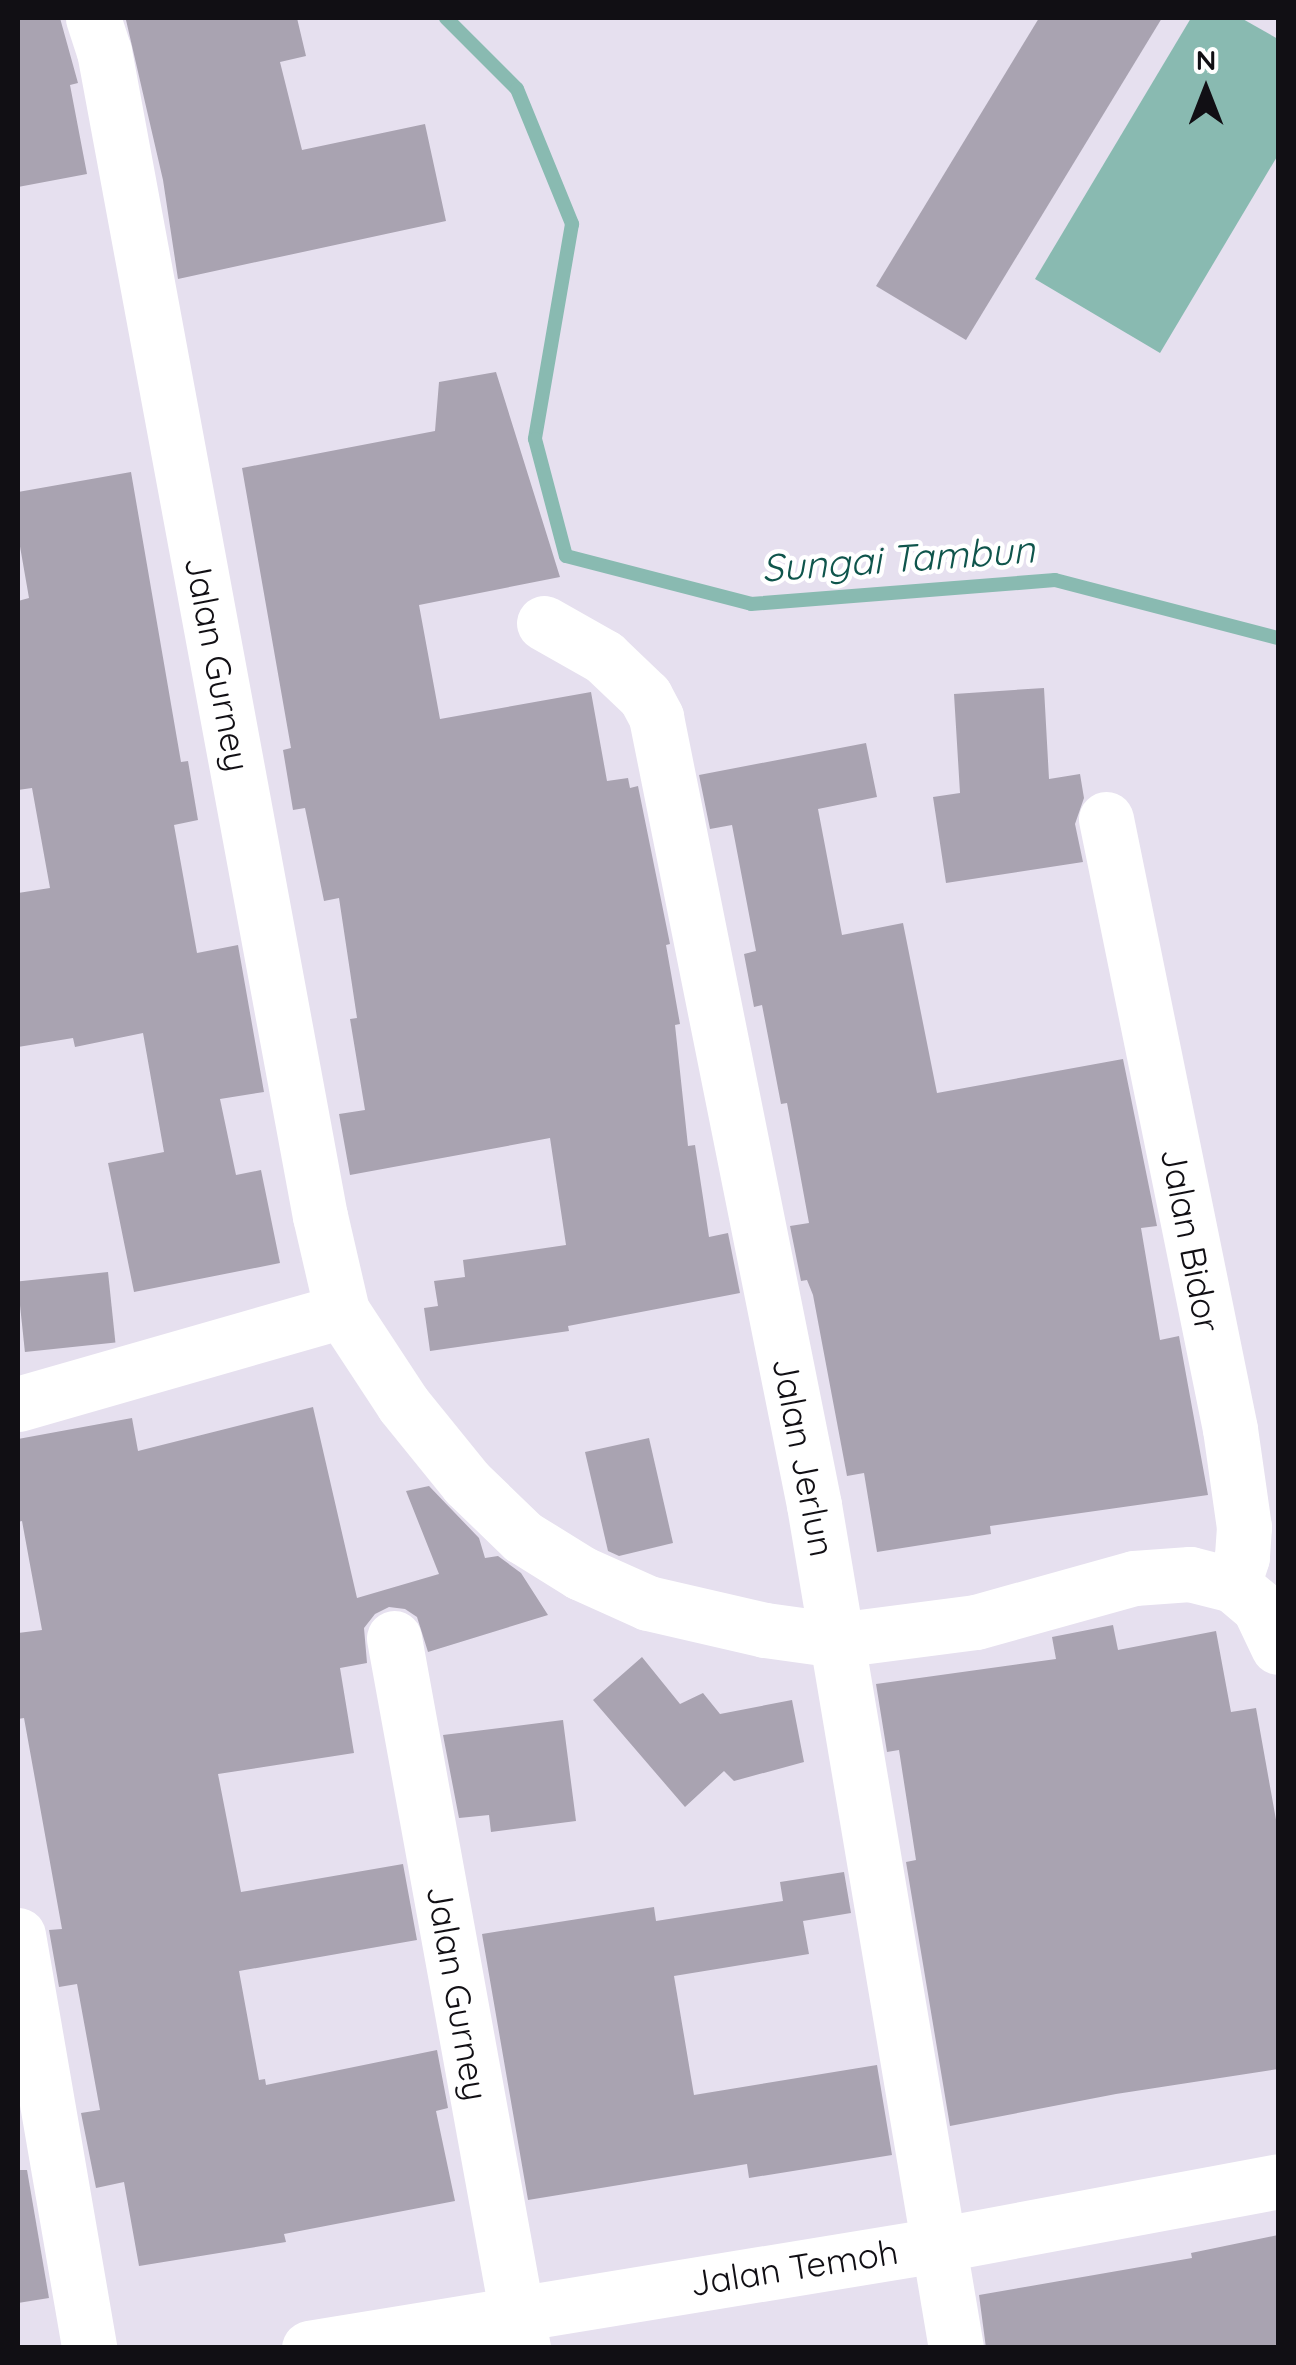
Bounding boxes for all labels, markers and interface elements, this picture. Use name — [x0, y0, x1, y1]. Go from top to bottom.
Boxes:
north arrow — [1156, 40, 1256, 140]
text: N — [1196, 42, 1216, 77]
water label: Sungai Tambun — [760, 527, 1036, 591]
street label: Jalan Gurney — [177, 553, 259, 775]
street label: Jalan Bidor — [1153, 1145, 1229, 1335]
street label: Jalan Jerlun — [764, 1354, 844, 1560]
street label: Jalan Gurney — [418, 1882, 498, 2104]
street label: Jalan Temoh — [687, 2230, 901, 2304]

